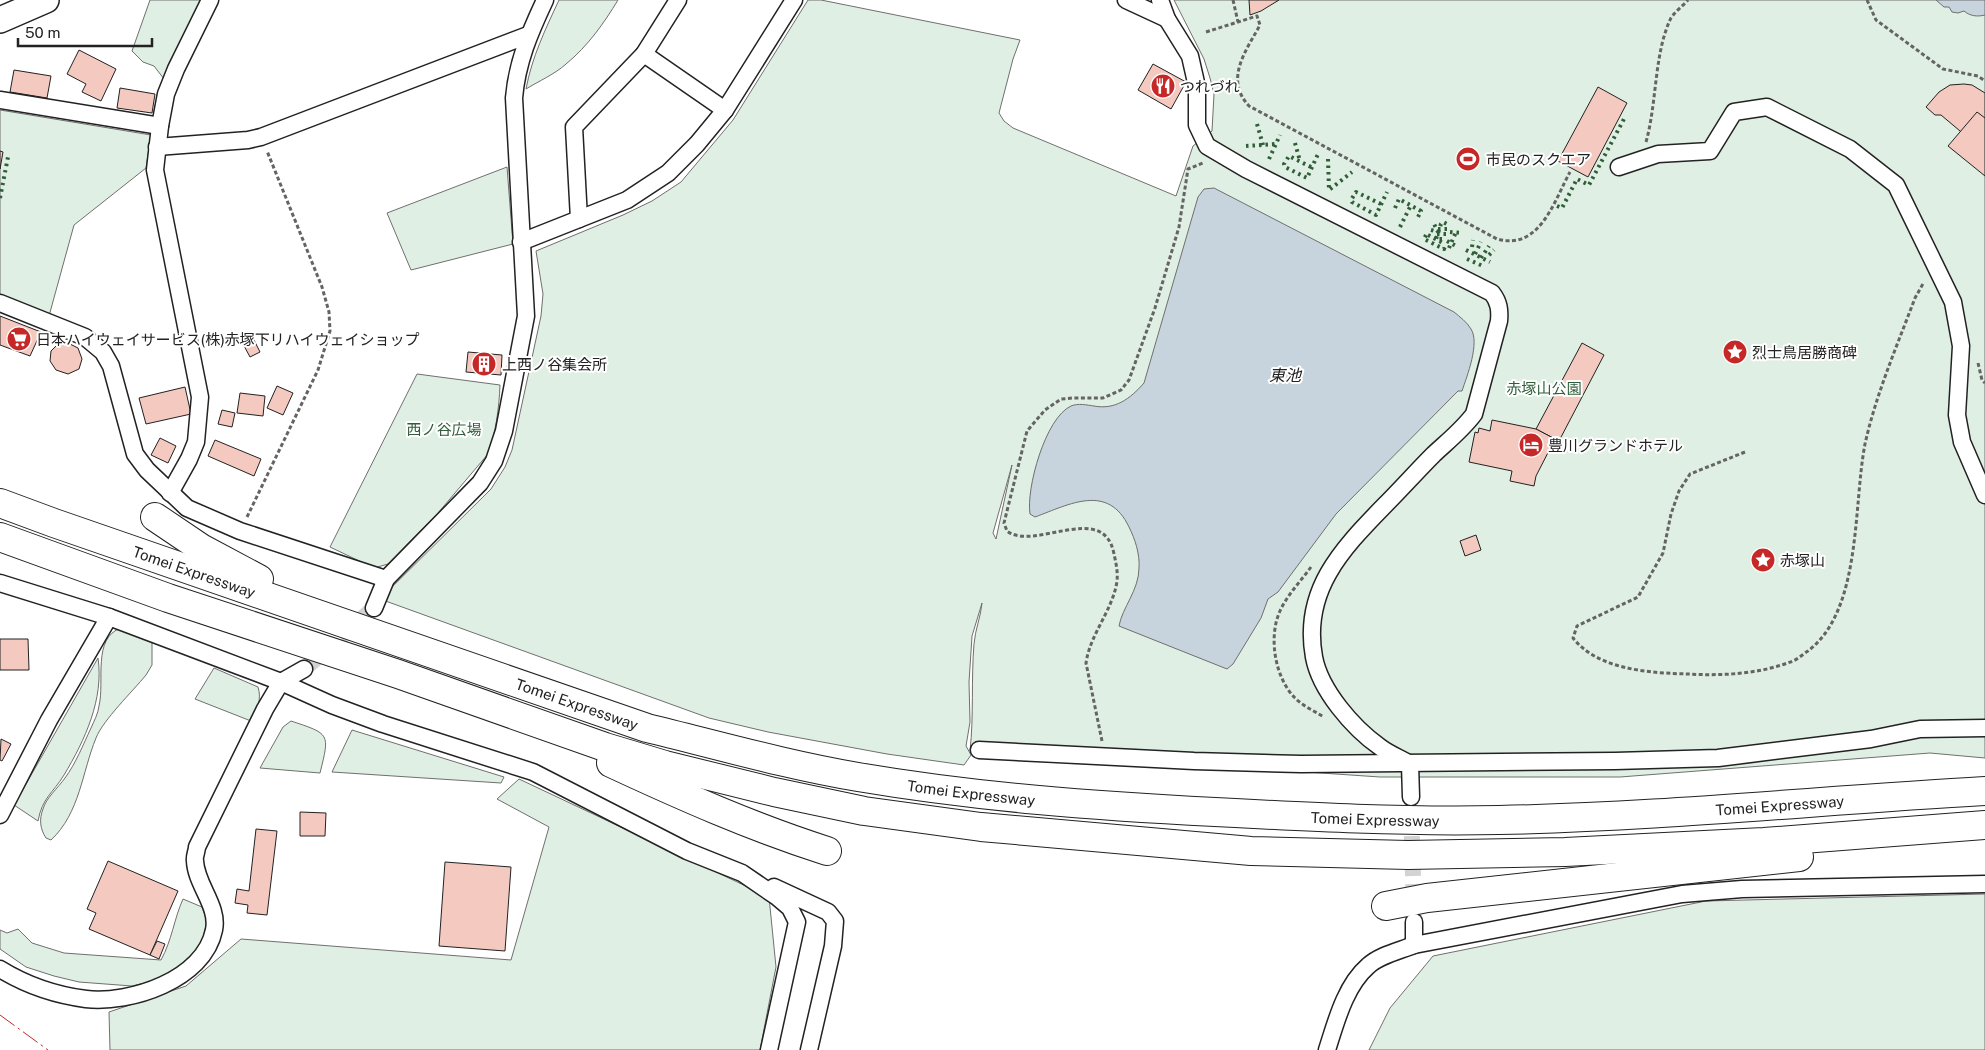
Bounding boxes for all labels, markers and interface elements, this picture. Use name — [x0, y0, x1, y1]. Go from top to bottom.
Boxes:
scale bar — [18, 15, 151, 47]
text: 50 m — [25, 24, 60, 41]
restaurant icon: つれづれ — [1150, 73, 1176, 99]
place label: つれづれ — [1180, 78, 1240, 95]
sports icon: 市民のスクエア — [1455, 146, 1481, 172]
place label: 市民のスクエア — [1486, 151, 1591, 168]
supermarket icon: 日本ハイウェイサービス(株)赤塚下リハイウェイショップ — [6, 326, 32, 352]
place label: 日本ハイウェイサービス(株)赤塚下リハイウェイショップ — [36, 331, 420, 348]
place icon: 烈士鳥居勝商碑 — [1722, 339, 1748, 365]
place label: 烈士鳥居勝商碑 — [1752, 344, 1857, 361]
building icon: 上西ノ谷集会所 — [471, 351, 497, 377]
place label: 上西ノ谷集会所 — [502, 356, 607, 373]
water label: 東池 — [1269, 366, 1303, 385]
park label: 赤塚山公園 — [1506, 380, 1582, 397]
park label: 西ノ谷広場 — [406, 421, 482, 438]
hotel icon: 豊川グランドホテル — [1518, 432, 1544, 458]
place label: 豊川グランドホテル — [1548, 437, 1683, 454]
street label: Tomei Expressway — [131, 542, 258, 601]
place icon: 赤塚山 — [1750, 547, 1776, 573]
place label: 赤塚山 — [1780, 552, 1825, 569]
street label: Tomei Expressway — [513, 675, 641, 733]
street label: Tomei Expressway — [906, 776, 1036, 808]
street label: Tomei Expressway — [1715, 792, 1845, 818]
street label: Tomei Expressway — [1310, 808, 1440, 829]

